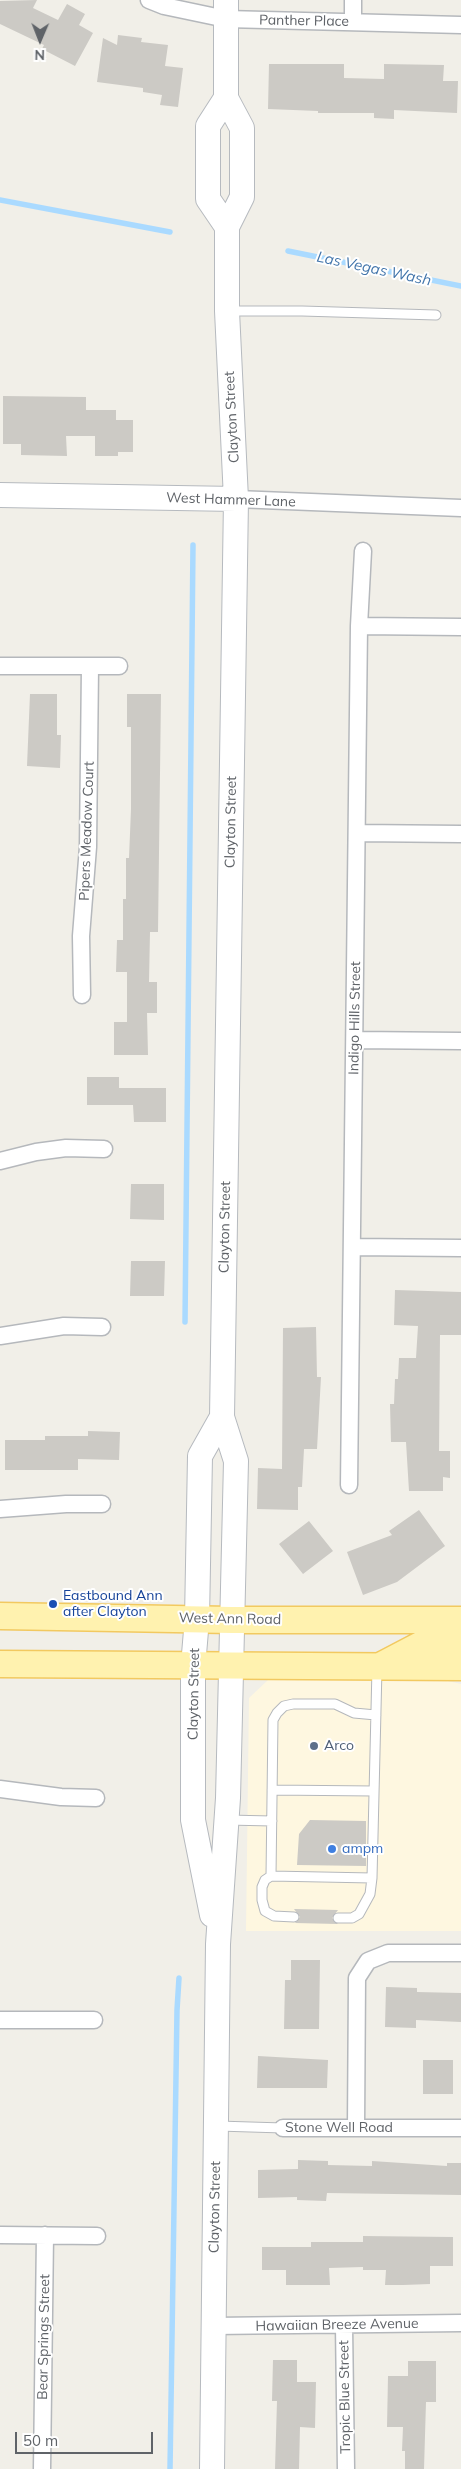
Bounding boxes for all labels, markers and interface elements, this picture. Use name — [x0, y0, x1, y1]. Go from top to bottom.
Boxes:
street label: Panther Place — [259, 12, 349, 30]
north arrow — [15, 15, 65, 65]
text: N — [34, 46, 45, 64]
water label: Las Vegas Wash — [315, 248, 433, 290]
street label: Clayton Street — [221, 371, 243, 463]
street label: West Hammer Lane — [166, 489, 296, 511]
street label: Pipers Meadow Court — [76, 761, 98, 901]
street label: Clayton Street — [222, 776, 240, 868]
street label: Indigo Hills Street — [346, 961, 364, 1075]
street label: Clayton Street — [216, 1181, 234, 1273]
place label: Eastbound Ann after Clayton — [63, 1588, 163, 1620]
marker: Eastbound Ann after Clayton — [47, 1598, 59, 1610]
street label: West Ann Road — [179, 1610, 281, 1628]
street label: Clayton Street — [185, 1648, 203, 1740]
place label: Arco — [324, 1738, 354, 1754]
marker: Arco — [308, 1740, 320, 1752]
place label: ampm — [342, 1841, 383, 1857]
marker: ampm — [326, 1843, 338, 1855]
street label: Stone Well Road — [285, 2120, 393, 2136]
street label: Clayton Street — [206, 2161, 224, 2253]
street label: Bear Springs Street — [35, 2274, 53, 2400]
street label: Hawaiian Breeze Avenue — [255, 2315, 419, 2335]
street label: Tropic Blue Street — [336, 2340, 354, 2454]
scale bar — [18, 2422, 155, 2454]
text: 50 m — [23, 2431, 58, 2450]

